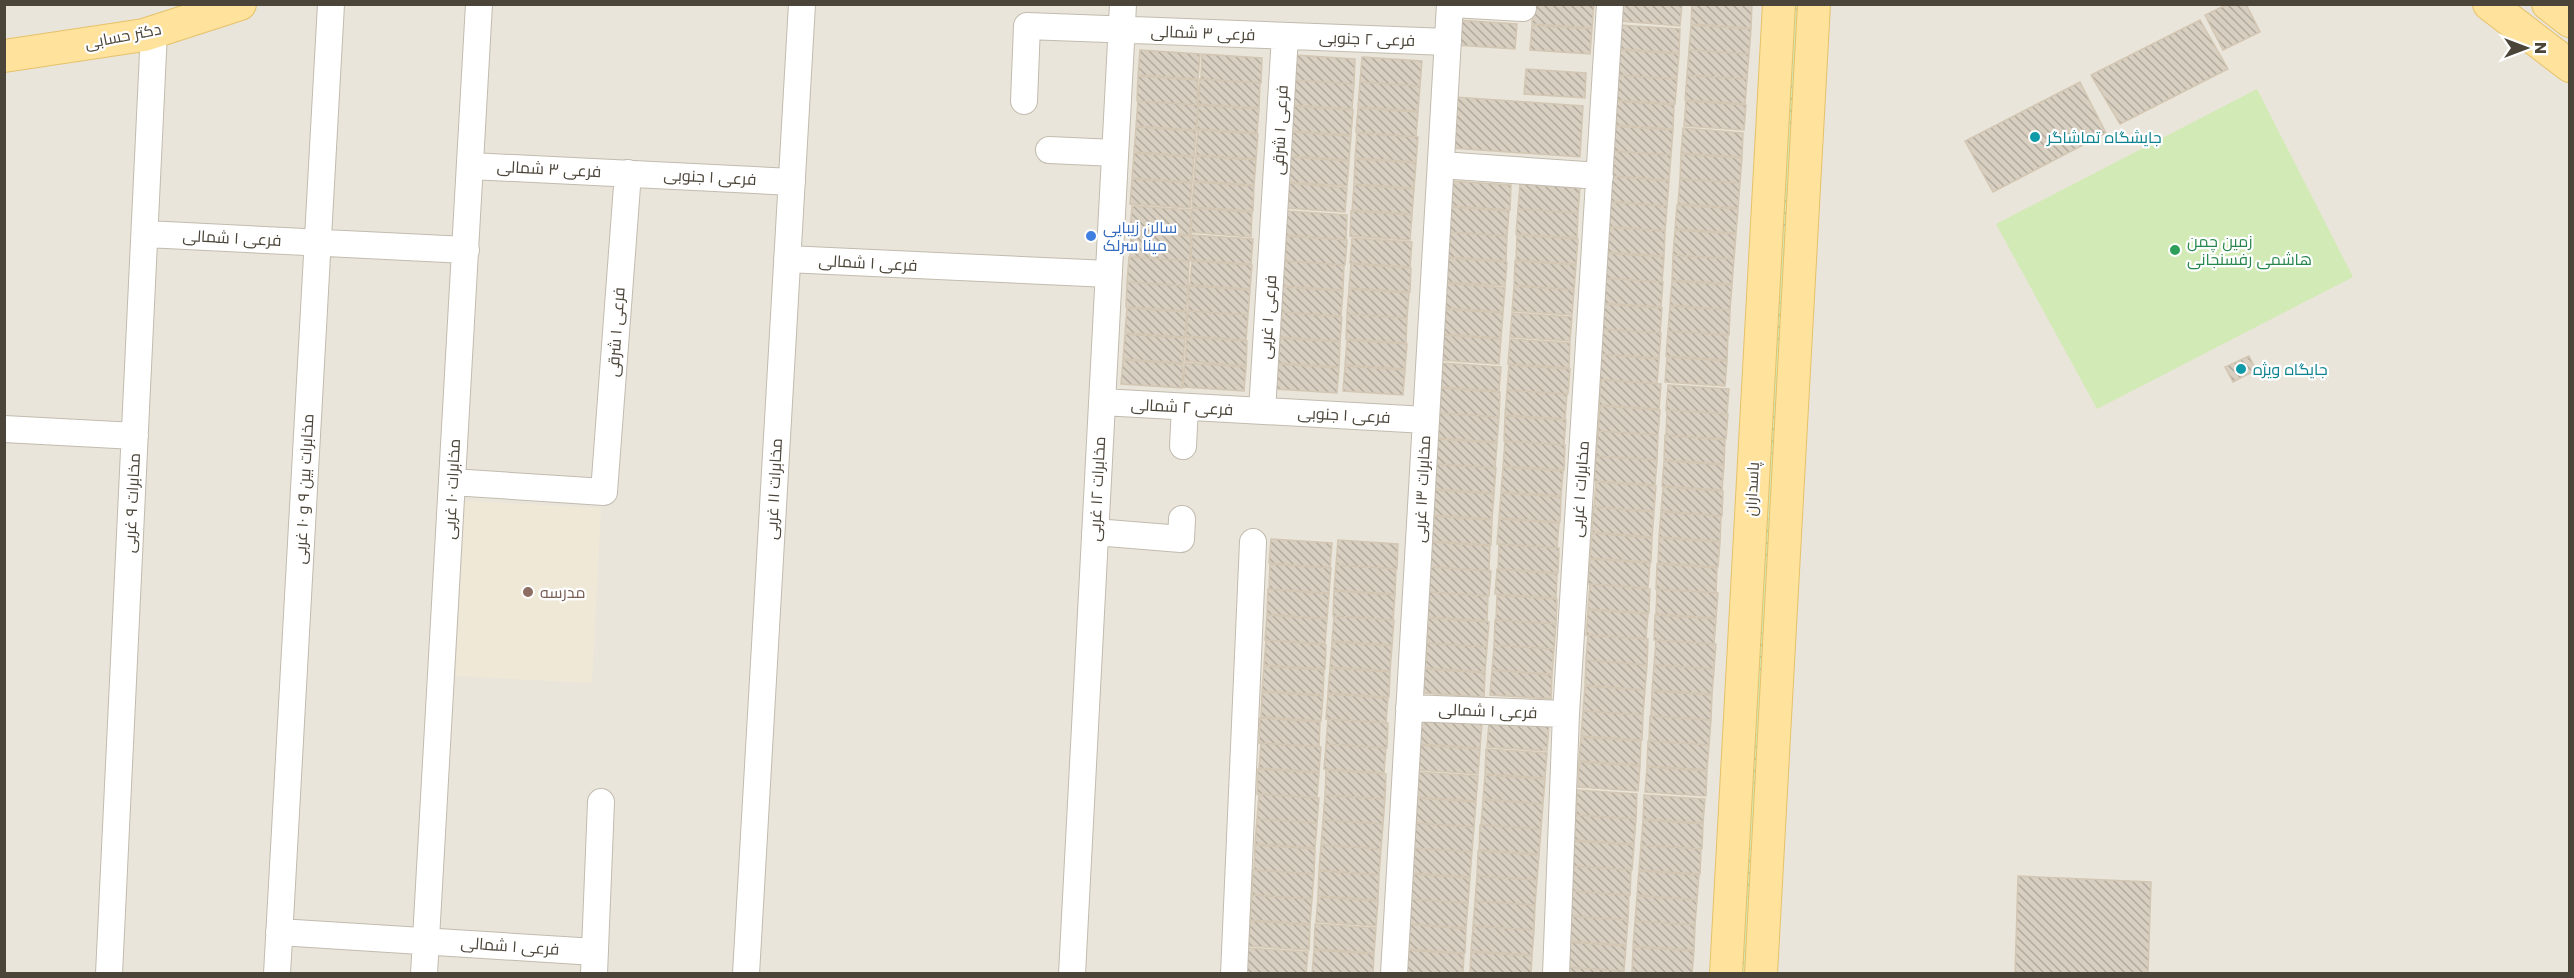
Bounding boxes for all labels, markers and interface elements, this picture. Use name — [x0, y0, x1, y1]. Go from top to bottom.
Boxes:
street label: دکتر حسابی — [83, 17, 163, 55]
north arrow — [2496, 18, 2556, 78]
street label: فرعی ۳ شمالی — [1150, 20, 1256, 46]
street label: فرعی ۲ جنوبی — [1318, 26, 1416, 52]
text: N — [2529, 42, 2552, 54]
street label: فرعی ۱ شرقی — [1266, 84, 1294, 176]
place label: جایشگاه تماشاگر — [2046, 126, 2162, 149]
marker: جایشگاه تماشاگر — [2028, 130, 2042, 144]
street label: فرعی ۳ شمالی — [496, 155, 602, 183]
street label: فرعی ۱ جنوبی — [663, 163, 757, 191]
place label: سالن زیبایی مینا سرلک — [1103, 216, 1177, 257]
street label: فرعی ۱ شمالی — [182, 224, 282, 252]
marker: سالن زیبایی مینا سرلک — [1084, 229, 1098, 243]
place label: زمین چمن هاشمی رفسنجانی — [2187, 230, 2312, 271]
marker: زمین چمن هاشمی رفسنجانی — [2168, 243, 2182, 257]
street label: فرعی ۱ شمالی — [818, 249, 918, 277]
street label: فرعی ۱ غربی — [1254, 274, 1282, 360]
street label: فرعی ۱ شرقی — [601, 286, 631, 378]
place label: جایگاه ویژه — [2253, 358, 2328, 381]
marker: جایگاه ویژه — [2234, 362, 2248, 376]
street label: فرعی ۲ شمالی — [1130, 393, 1234, 421]
street label: فرعی ۱ جنوبی — [1297, 401, 1391, 429]
street label: مخابرات بین ۹ و ۱۰ غربی — [289, 413, 319, 565]
street label: مخابرات ۱۳ غربی — [1408, 435, 1436, 543]
street label: مخابرات ۱۲ غربی — [1083, 436, 1111, 542]
street label: مخابرات ۱۰ غربی — [438, 438, 466, 540]
street label: مخابرات ۱۱ غربی — [760, 438, 788, 540]
street label: مخابرات ۱ غربی — [1565, 440, 1595, 538]
street label: مخابرات ۹ غربی — [118, 452, 146, 554]
street label: پاسداران — [1739, 461, 1765, 517]
place label: مدرسه — [540, 581, 586, 604]
marker: مدرسه — [521, 585, 535, 599]
street label: فرعی ۱ شمالی — [1438, 698, 1538, 724]
street label: فرعی ۱ شمالی — [460, 931, 560, 961]

